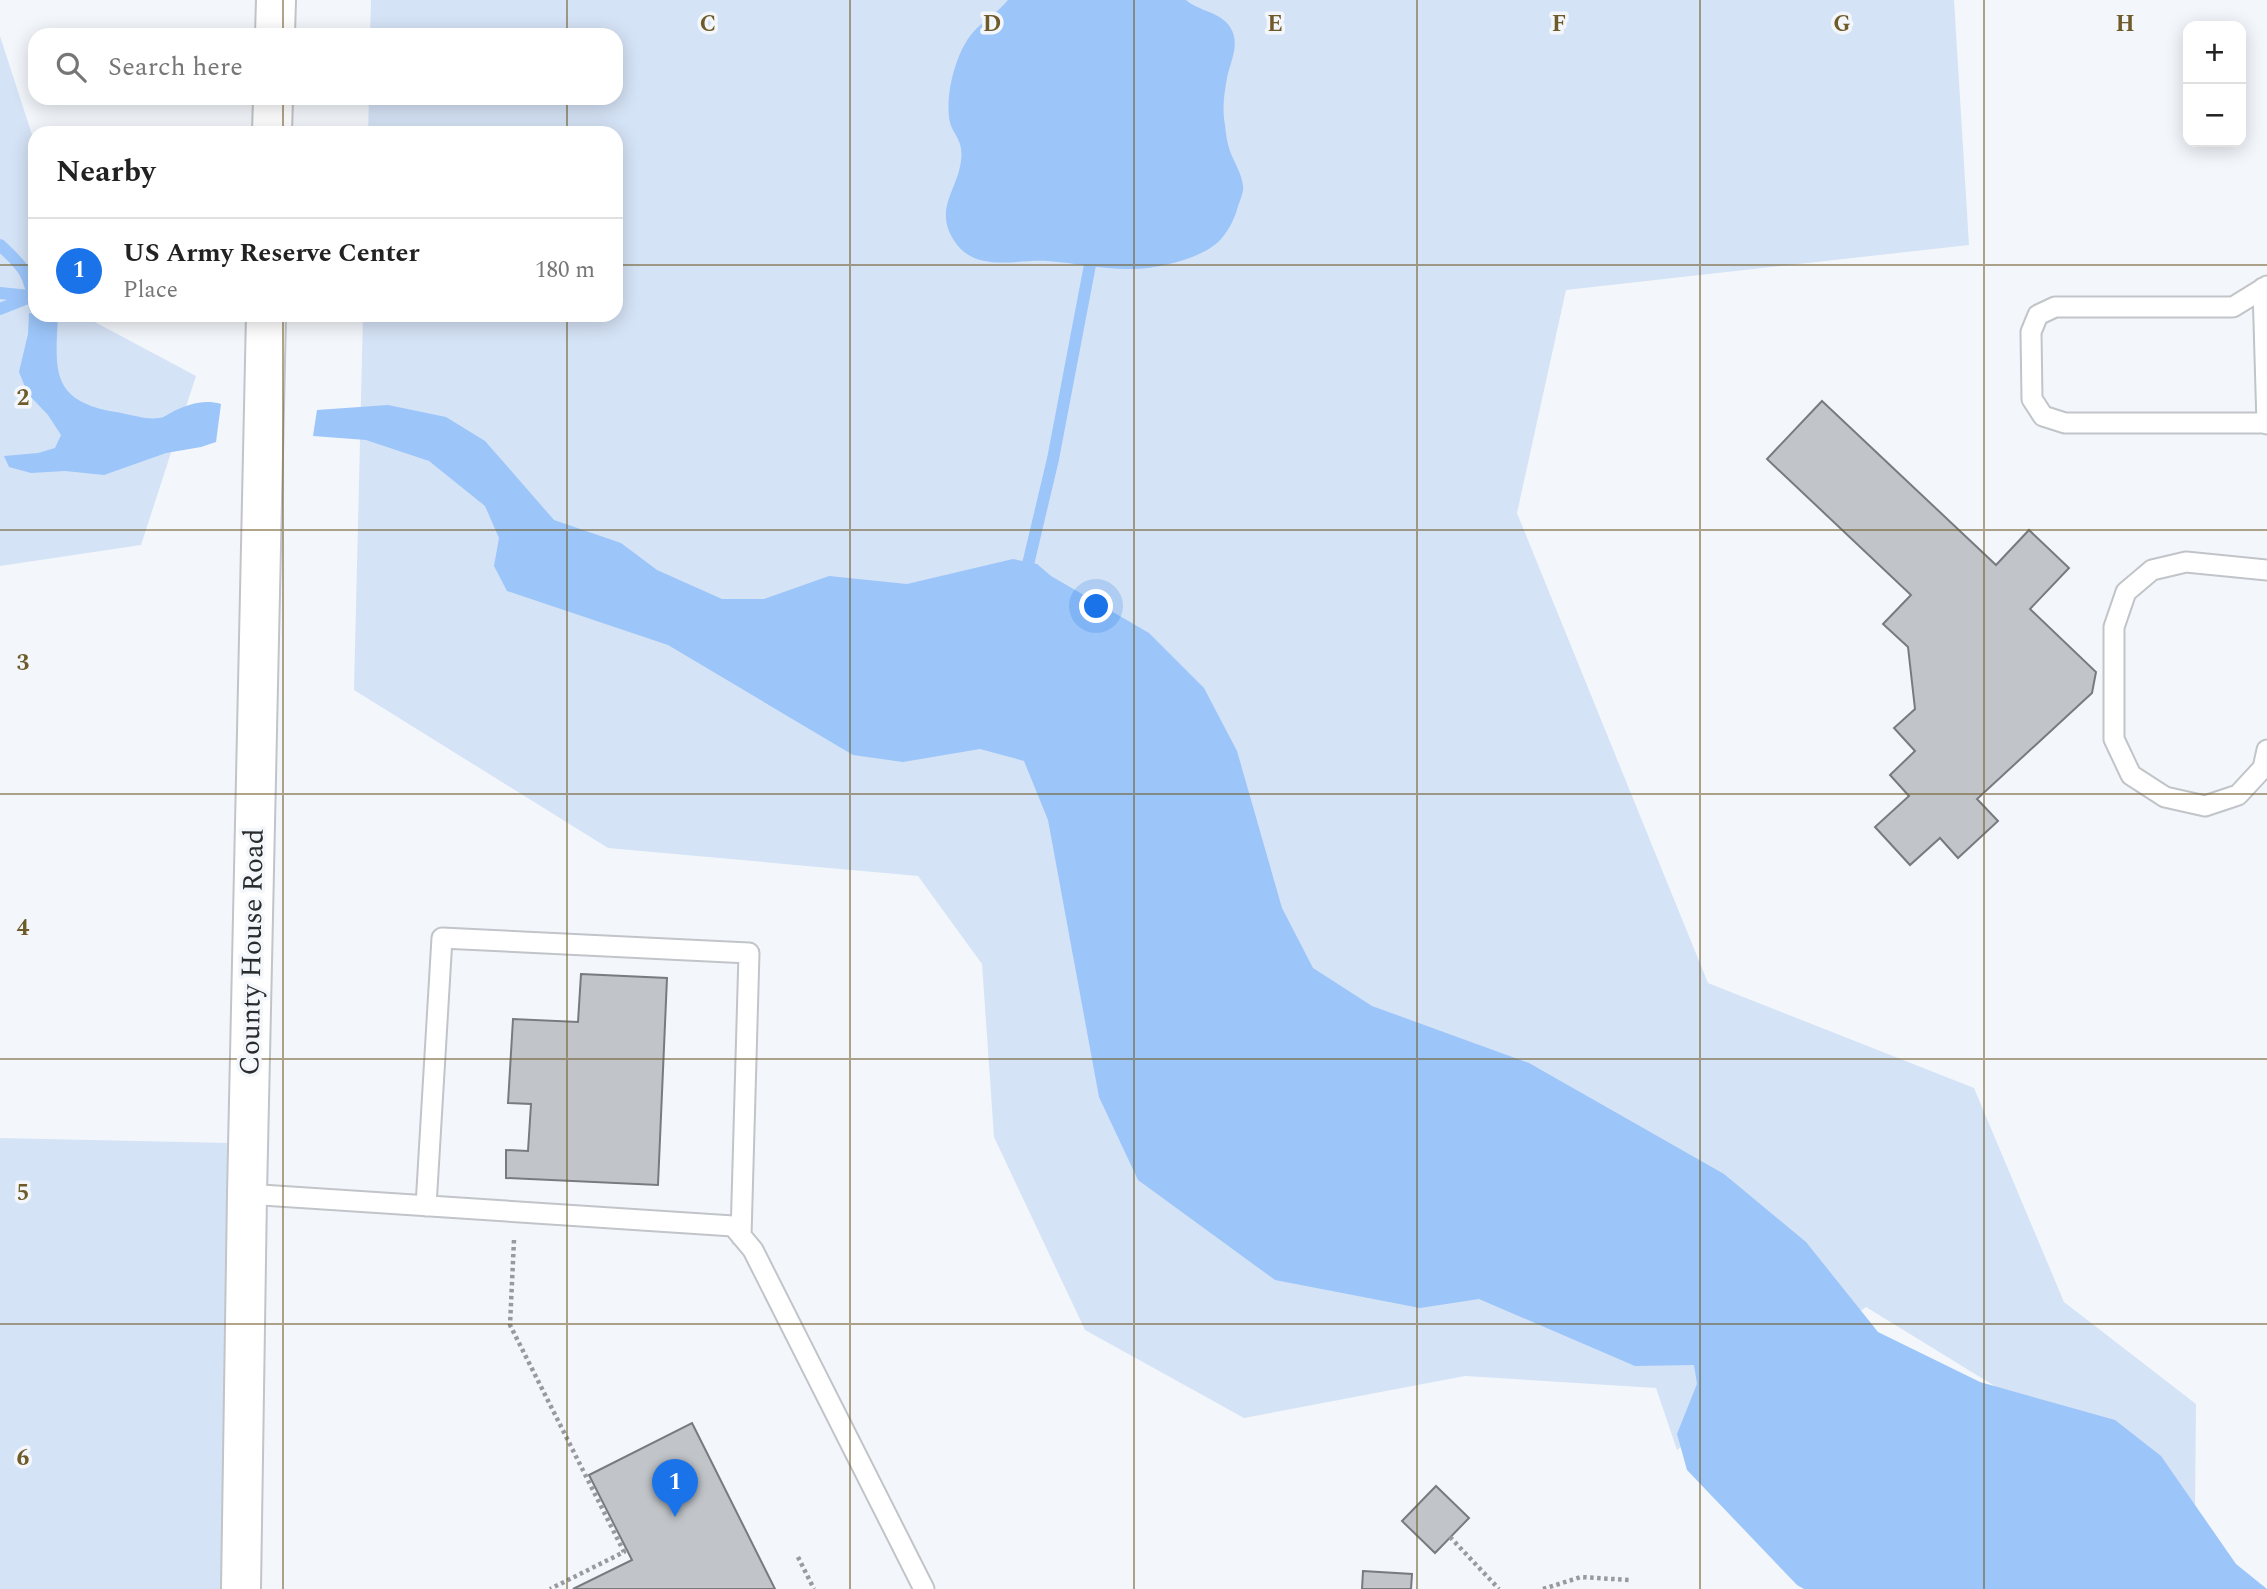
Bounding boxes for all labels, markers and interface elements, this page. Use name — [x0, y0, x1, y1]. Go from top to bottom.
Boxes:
text: C — [700, 7, 716, 42]
text: D — [983, 7, 1001, 42]
text: E — [1267, 7, 1283, 42]
text: F — [1552, 7, 1566, 42]
text: G — [1833, 7, 1851, 42]
text: H — [2115, 7, 2135, 42]
map controls — [2183, 21, 2246, 147]
button: + — [2183, 21, 2246, 84]
search box — [28, 28, 623, 105]
text: Search here — [108, 47, 243, 87]
icon: search — [52, 48, 90, 86]
button: − — [2183, 84, 2246, 147]
text: Nearby — [56, 149, 155, 195]
text: US Army Reserve Center — [123, 233, 420, 273]
text: 1 — [73, 253, 85, 288]
text: 180 m — [535, 253, 595, 288]
text: Place — [123, 273, 178, 308]
text: 2 — [17, 381, 30, 416]
your location — [1079, 589, 1113, 623]
text: 3 — [17, 646, 30, 681]
street label: County House Road — [228, 828, 276, 1076]
text: 4 — [17, 911, 30, 946]
text: 5 — [17, 1176, 29, 1211]
text: 6 — [17, 1441, 30, 1476]
pin: 1 — [652, 1459, 698, 1517]

